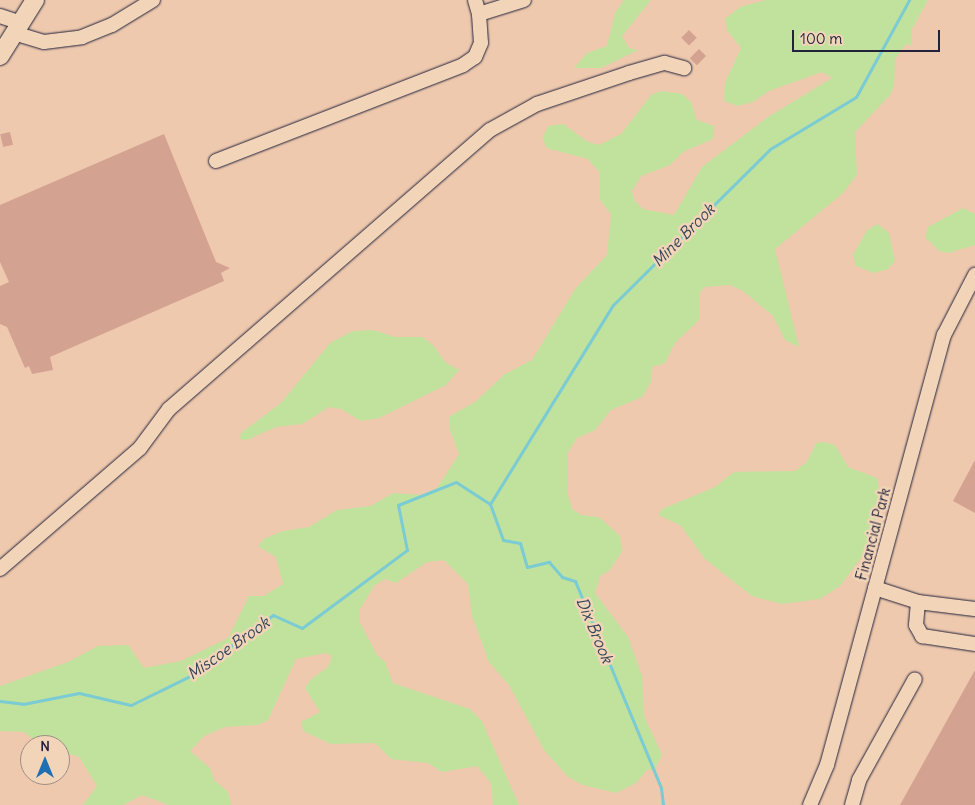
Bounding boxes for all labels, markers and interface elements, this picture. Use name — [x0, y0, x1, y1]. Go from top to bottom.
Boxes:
scale bar — [795, 20, 942, 52]
text: 100 m — [800, 29, 842, 48]
water label: Mine Brook — [648, 200, 718, 270]
street label: Financial Park — [852, 486, 894, 582]
water label: Dix Brook — [573, 594, 617, 666]
water label: Miscoe Brook — [183, 613, 273, 683]
north arrow — [20, 735, 70, 785]
text: N — [40, 737, 50, 755]

